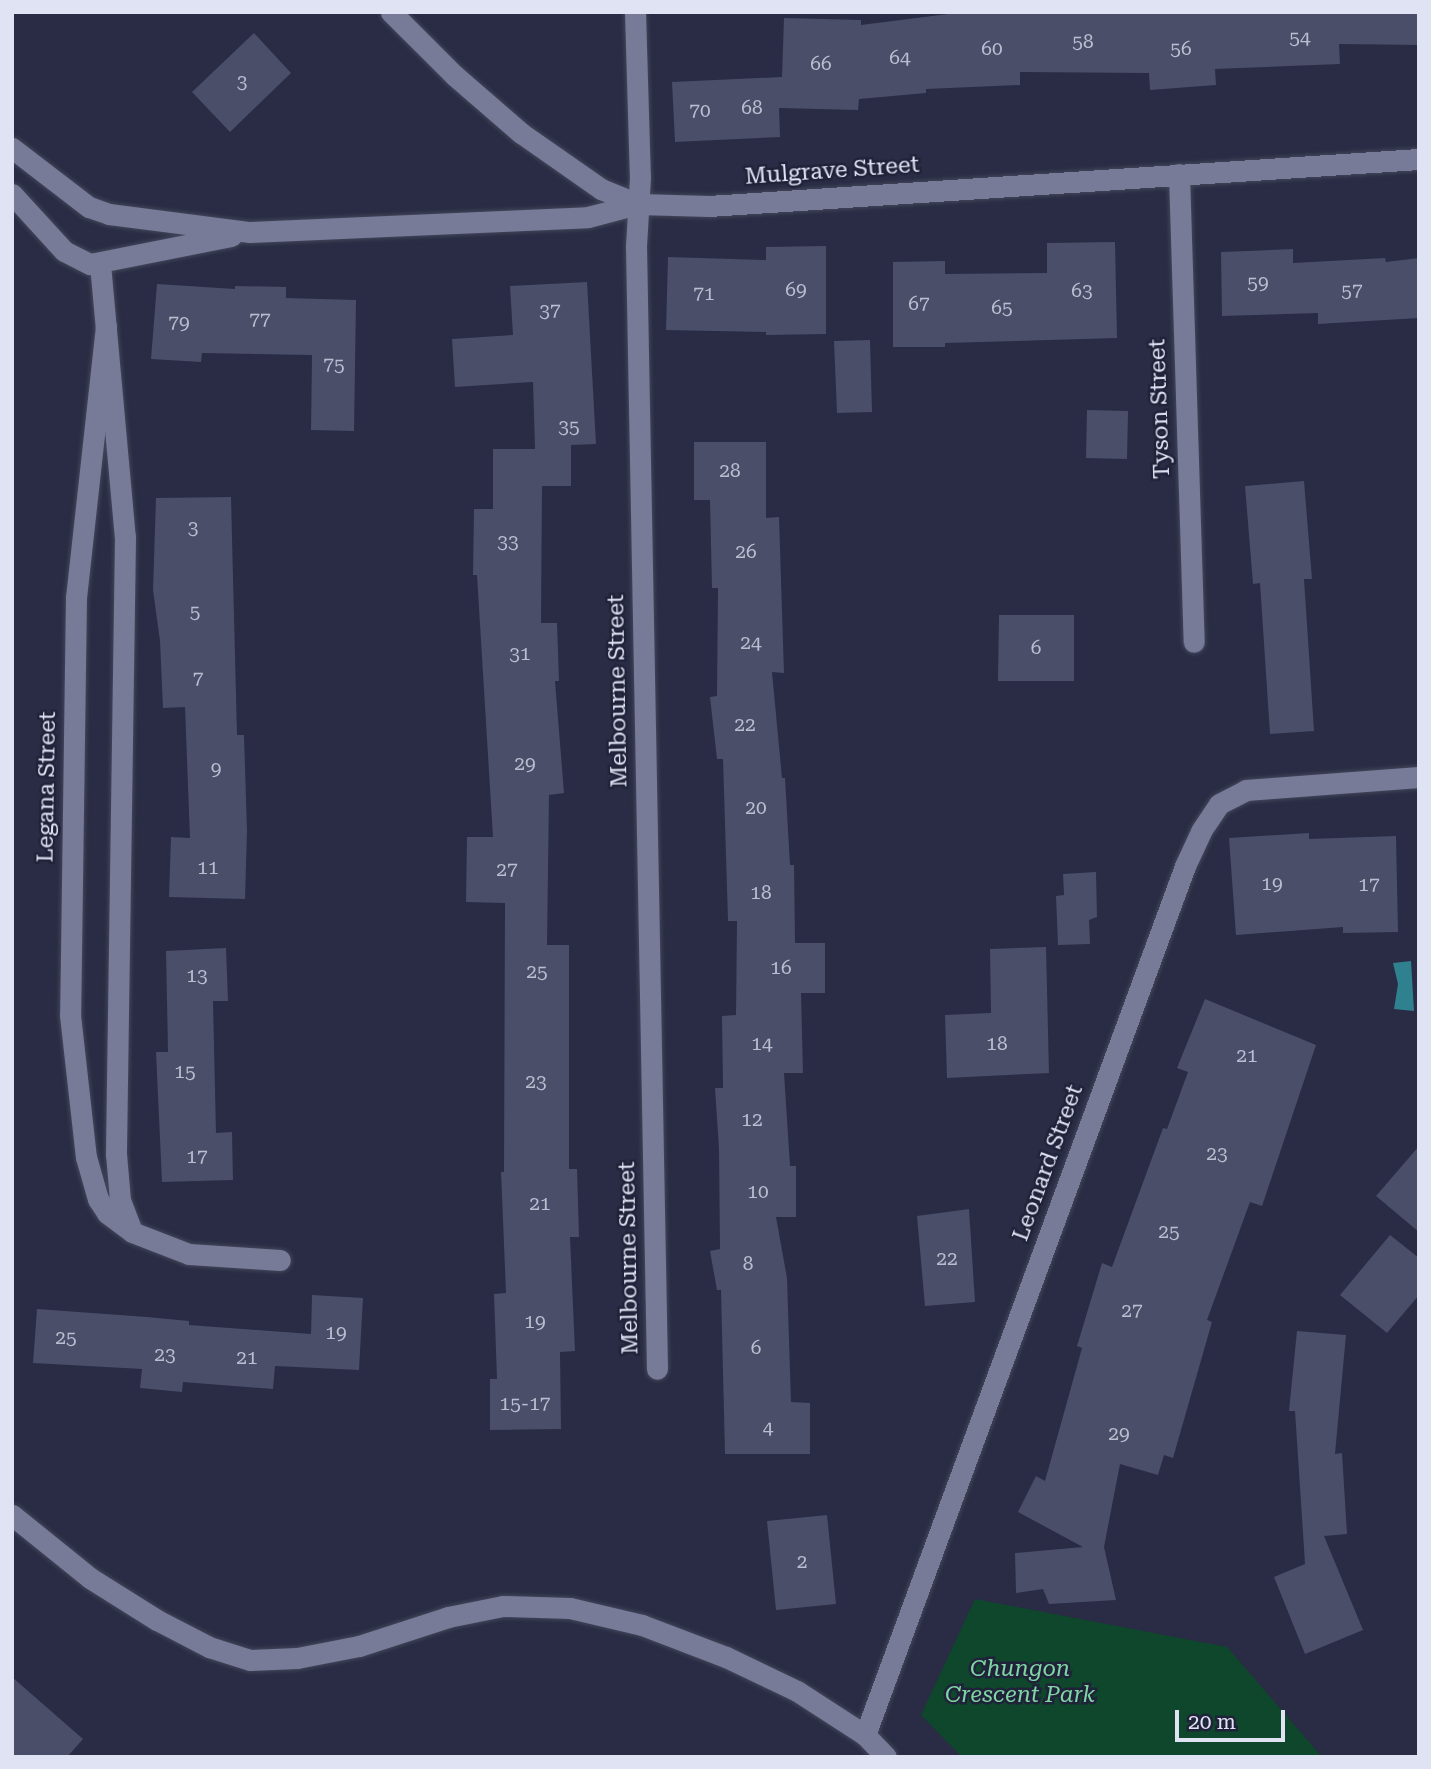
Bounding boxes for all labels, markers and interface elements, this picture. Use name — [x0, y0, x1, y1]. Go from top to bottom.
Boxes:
house number: 54 — [1289, 27, 1311, 49]
house number: 58 — [1072, 31, 1094, 53]
house number: 60 — [981, 38, 1003, 60]
house number: 56 — [1170, 38, 1192, 60]
house number: 64 — [889, 47, 911, 69]
house number: 66 — [810, 53, 832, 75]
house number: 3 — [237, 71, 247, 93]
house number: 68 — [741, 97, 763, 119]
house number: 70 — [689, 100, 711, 122]
street label: Mulgrave Street — [744, 151, 920, 191]
house number: 59 — [1247, 272, 1269, 294]
house number: 69 — [785, 279, 807, 301]
house number: 63 — [1071, 280, 1093, 302]
house number: 57 — [1341, 280, 1363, 302]
house number: 71 — [693, 283, 715, 305]
house number: 67 — [908, 293, 930, 315]
house number: 65 — [991, 297, 1013, 319]
house number: 37 — [539, 300, 561, 322]
house number: 77 — [249, 309, 271, 331]
house number: 79 — [168, 312, 190, 334]
street label: Tyson Street — [1144, 338, 1176, 480]
house number: 75 — [323, 354, 345, 376]
house number: 35 — [558, 416, 580, 438]
house number: 28 — [719, 460, 741, 482]
house number: 3 — [188, 517, 198, 539]
house number: 33 — [497, 531, 519, 553]
house number: 26 — [735, 541, 757, 563]
street label: Melbourne Street — [603, 594, 633, 788]
house number: 5 — [190, 601, 200, 623]
house number: 24 — [740, 632, 762, 654]
house number: 6 — [1031, 637, 1041, 659]
house number: 31 — [509, 643, 531, 665]
house number: 7 — [193, 668, 203, 690]
street label: Legana Street — [32, 711, 62, 863]
house number: 22 — [734, 714, 756, 736]
house number: 29 — [514, 753, 536, 775]
house number: 9 — [211, 758, 221, 780]
house number: 20 — [745, 797, 767, 819]
house number: 11 — [197, 857, 219, 879]
house number: 27 — [496, 859, 518, 881]
house number: 19 — [1261, 873, 1283, 895]
house number: 17 — [1358, 874, 1380, 896]
house number: 18 — [750, 882, 772, 904]
house number: 16 — [770, 957, 792, 979]
house number: 25 — [526, 961, 548, 983]
house number: 13 — [186, 965, 208, 987]
house number: 14 — [751, 1033, 773, 1055]
house number: 18 — [986, 1033, 1008, 1055]
house number: 21 — [1236, 1045, 1258, 1067]
house number: 15 — [174, 1061, 196, 1083]
house number: 23 — [525, 1071, 547, 1093]
street label: Leonard Street — [1007, 1081, 1089, 1245]
house number: 12 — [741, 1109, 763, 1131]
house number: 23 — [1206, 1143, 1228, 1165]
house number: 17 — [186, 1146, 208, 1168]
street label: Melbourne Street — [614, 1161, 644, 1355]
house number: 10 — [747, 1181, 769, 1203]
house number: 21 — [529, 1193, 551, 1215]
house number: 25 — [1158, 1221, 1180, 1243]
house number: 22 — [936, 1248, 958, 1270]
house number: 8 — [743, 1253, 753, 1275]
house number: 27 — [1121, 1300, 1143, 1322]
house number: 19 — [524, 1311, 546, 1333]
house number: 19 — [325, 1322, 347, 1344]
house number: 25 — [55, 1327, 77, 1349]
house number: 6 — [751, 1337, 761, 1359]
house number: 23 — [154, 1344, 176, 1366]
house number: 21 — [236, 1347, 258, 1369]
house number: 15-17 — [500, 1393, 550, 1415]
house number: 4 — [763, 1417, 773, 1439]
house number: 29 — [1108, 1423, 1130, 1445]
house number: 2 — [797, 1551, 807, 1573]
park label: Chungon Crescent Park — [945, 1655, 1095, 1709]
scale bar — [1179, 1696, 1289, 1740]
text: 20 m — [1188, 1710, 1236, 1734]

